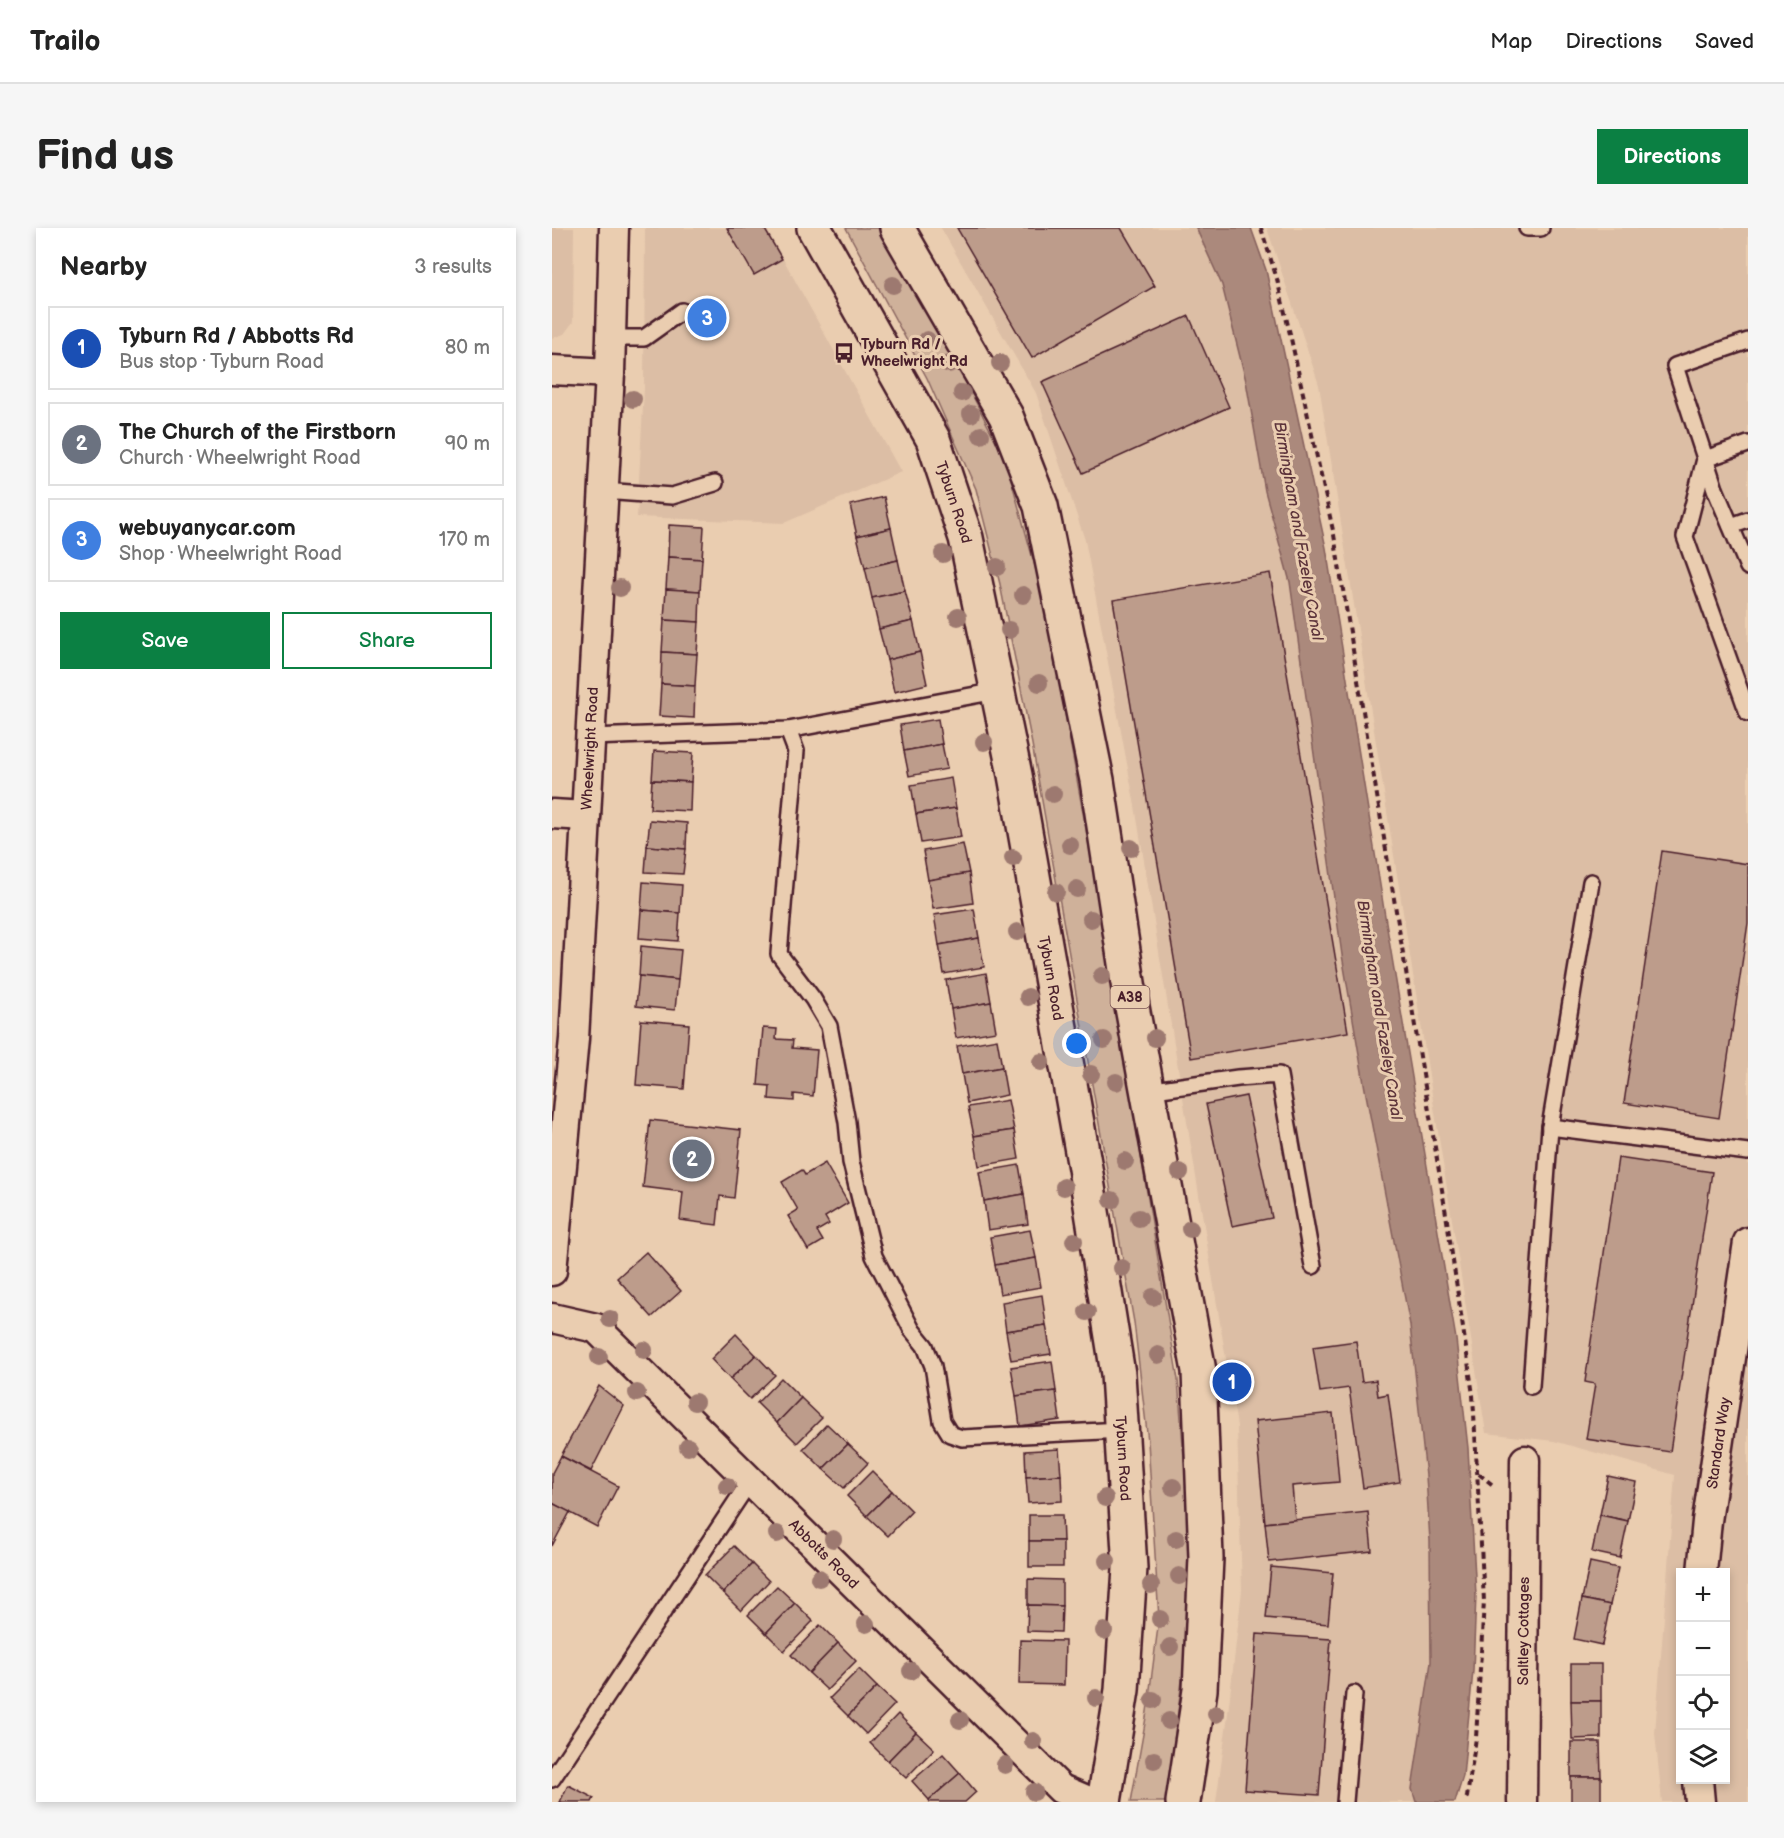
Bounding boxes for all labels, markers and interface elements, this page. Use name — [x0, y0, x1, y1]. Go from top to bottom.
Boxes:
text: Trailo — [30, 25, 101, 58]
text: Map — [1490, 29, 1533, 54]
text: Directions — [1566, 29, 1662, 54]
text: Saved — [1695, 29, 1754, 54]
button: Directions — [1597, 129, 1748, 184]
text: Find us — [36, 131, 174, 182]
text: Nearby — [60, 252, 147, 283]
text: 3 results — [414, 255, 492, 279]
pin: 3 — [688, 296, 726, 340]
text: Tyburn Rd / Abbotts Rd — [119, 323, 354, 350]
place label: Tyburn Rd / Wheelwright Rd — [861, 335, 968, 371]
text: 1 — [77, 336, 86, 360]
text: 80 m — [445, 336, 490, 360]
bus stop icon: Tyburn Rd / Wheelwright Rd — [832, 341, 856, 365]
text: Bus stop · Tyburn Road — [119, 350, 324, 374]
text: The Church of the Firstborn — [119, 419, 396, 446]
water label: Birmingham and Fazeley Canal — [1269, 420, 1327, 643]
text: 2 — [76, 432, 87, 456]
text: 90 m — [445, 432, 490, 456]
text: Church · Wheelwright Road — [119, 446, 361, 470]
street label: Tyburn Road — [932, 459, 976, 545]
text: webuyanycar.com — [119, 515, 296, 542]
text: 3 — [76, 528, 87, 552]
text: 170 m — [439, 528, 490, 552]
text: Shop · Wheelwright Road — [119, 542, 342, 566]
button: Save — [60, 612, 270, 669]
button: Share — [282, 612, 492, 669]
street label: Wheelwright Road — [577, 686, 603, 811]
water label: Birmingham and Fazeley Canal — [1352, 899, 1406, 1122]
street label: Tyburn Road — [1034, 934, 1068, 1022]
road number: A38 — [1110, 986, 1150, 1008]
your location — [1062, 1029, 1091, 1058]
pin: 2 — [672, 1136, 712, 1182]
pin: 1 — [1212, 1360, 1252, 1404]
street label: Standard Way — [1702, 1396, 1735, 1490]
street label: Tyburn Road — [1111, 1415, 1135, 1502]
street label: Abbotts Road — [785, 1515, 863, 1593]
map controls — [1676, 1568, 1730, 1784]
button: + — [1676, 1568, 1730, 1622]
street label: Saltley Cottages — [1514, 1576, 1533, 1685]
button: − — [1676, 1622, 1730, 1676]
button: locate — [1676, 1676, 1730, 1730]
button: layers — [1676, 1730, 1730, 1784]

